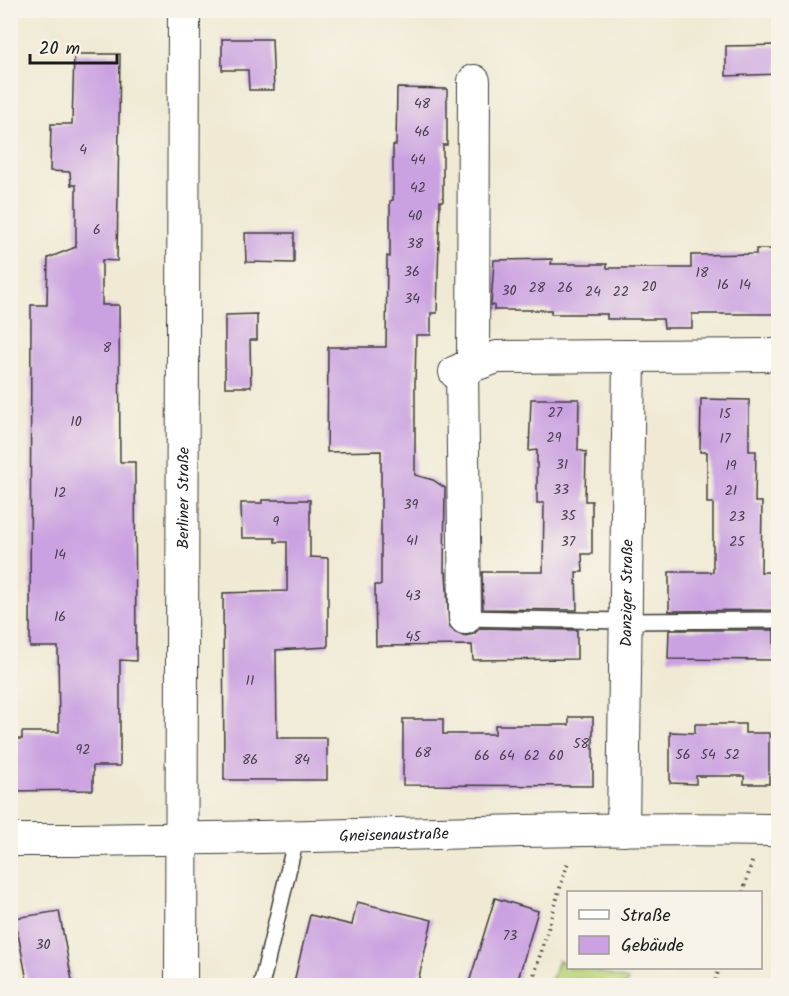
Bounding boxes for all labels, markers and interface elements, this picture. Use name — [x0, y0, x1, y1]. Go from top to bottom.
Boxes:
scale bar — [30, 27, 117, 65]
text: 20 m — [39, 35, 80, 64]
house number: 48 — [414, 93, 431, 115]
house number: 46 — [414, 121, 430, 143]
house number: 4 — [79, 139, 87, 161]
house number: 44 — [410, 149, 426, 171]
house number: 42 — [410, 177, 426, 199]
house number: 40 — [408, 205, 422, 227]
house number: 6 — [93, 219, 101, 241]
house number: 38 — [407, 233, 424, 255]
house number: 36 — [404, 261, 420, 283]
house number: 18 — [696, 262, 709, 284]
house number: 16 — [717, 274, 729, 296]
house number: 14 — [739, 274, 751, 296]
house number: 20 — [641, 276, 657, 298]
house number: 28 — [529, 277, 546, 299]
house number: 26 — [557, 277, 573, 299]
house number: 30 — [502, 280, 517, 302]
house number: 24 — [585, 281, 601, 303]
house number: 22 — [613, 281, 629, 303]
house number: 34 — [404, 288, 420, 310]
house number: 8 — [103, 337, 112, 359]
house number: 27 — [548, 402, 563, 424]
house number: 15 — [719, 403, 732, 425]
house number: 10 — [70, 411, 82, 433]
house number: 29 — [547, 427, 562, 449]
house number: 17 — [720, 428, 731, 450]
street label: Berliner Straße — [171, 447, 197, 549]
house number: 31 — [556, 454, 568, 476]
house number: 19 — [725, 455, 737, 477]
house number: 33 — [553, 479, 569, 501]
house number: 21 — [725, 480, 737, 502]
house number: 12 — [54, 482, 66, 504]
house number: 39 — [404, 494, 419, 516]
house number: 35 — [560, 505, 577, 527]
house number: 23 — [729, 506, 745, 528]
house number: 9 — [273, 511, 280, 533]
house number: 41 — [406, 530, 418, 552]
house number: 37 — [561, 531, 576, 553]
house number: 25 — [729, 531, 746, 553]
street label: Danziger Straße — [614, 539, 641, 647]
house number: 14 — [54, 544, 66, 566]
house number: 43 — [405, 585, 421, 607]
house number: 16 — [54, 606, 66, 628]
house number: 45 — [405, 626, 422, 648]
house number: 11 — [246, 670, 254, 692]
house number: 58 — [573, 733, 590, 755]
house number: 92 — [76, 739, 90, 761]
house number: 68 — [415, 742, 432, 764]
house number: 56 — [675, 744, 691, 766]
house number: 54 — [700, 744, 716, 766]
house number: 52 — [724, 744, 740, 766]
house number: 66 — [474, 745, 490, 767]
house number: 64 — [499, 745, 515, 767]
house number: 62 — [524, 745, 540, 767]
house number: 60 — [549, 745, 563, 767]
house number: 86 — [242, 749, 258, 771]
house number: 84 — [294, 749, 310, 771]
street label: Gneisenaustraße — [339, 822, 449, 849]
legend — [567, 891, 762, 969]
text: Straße — [621, 902, 671, 931]
house number: 73 — [503, 925, 517, 947]
text: Gebäude — [621, 932, 684, 961]
house number: 30 — [36, 934, 51, 956]

